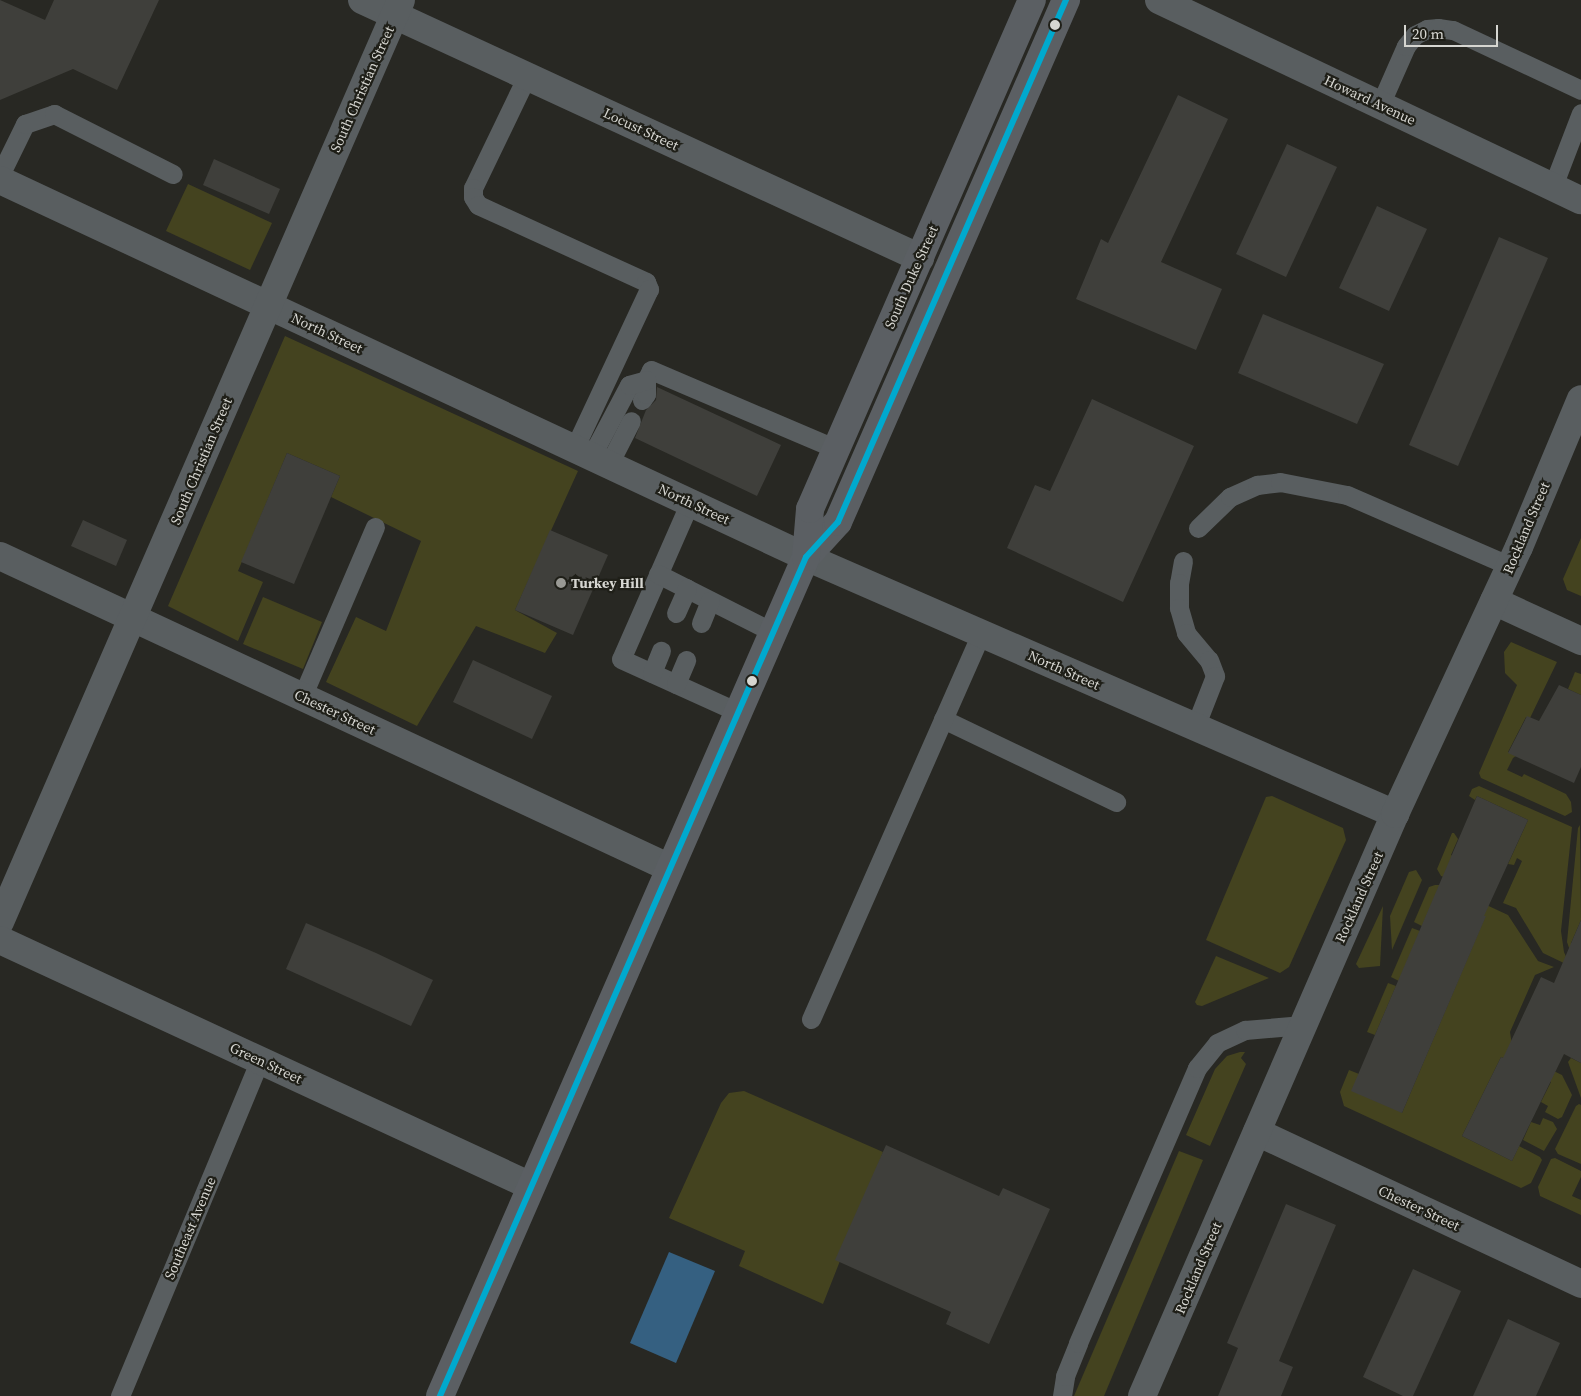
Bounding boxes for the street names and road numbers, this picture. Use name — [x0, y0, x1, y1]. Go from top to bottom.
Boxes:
street label: South Christian Street — [327, 23, 397, 155]
street label: Howard Avenue — [1322, 71, 1418, 129]
street label: Locust Street — [601, 104, 681, 154]
street label: South Duke Street — [881, 223, 941, 331]
street label: North Street — [289, 309, 365, 357]
street label: South Christian Street — [167, 395, 235, 527]
street label: North Street — [656, 480, 732, 528]
street label: Rockland Street — [1499, 480, 1553, 576]
street label: North Street — [1026, 647, 1102, 693]
street label: Chester Street — [292, 686, 378, 738]
street label: Rockland Street — [1331, 849, 1387, 945]
street label: Green Street — [227, 1039, 305, 1087]
street label: Southeast Avenue — [161, 1174, 219, 1282]
street label: Chester Street — [1376, 1182, 1462, 1234]
street label: Rockland Street — [1171, 1220, 1225, 1316]

